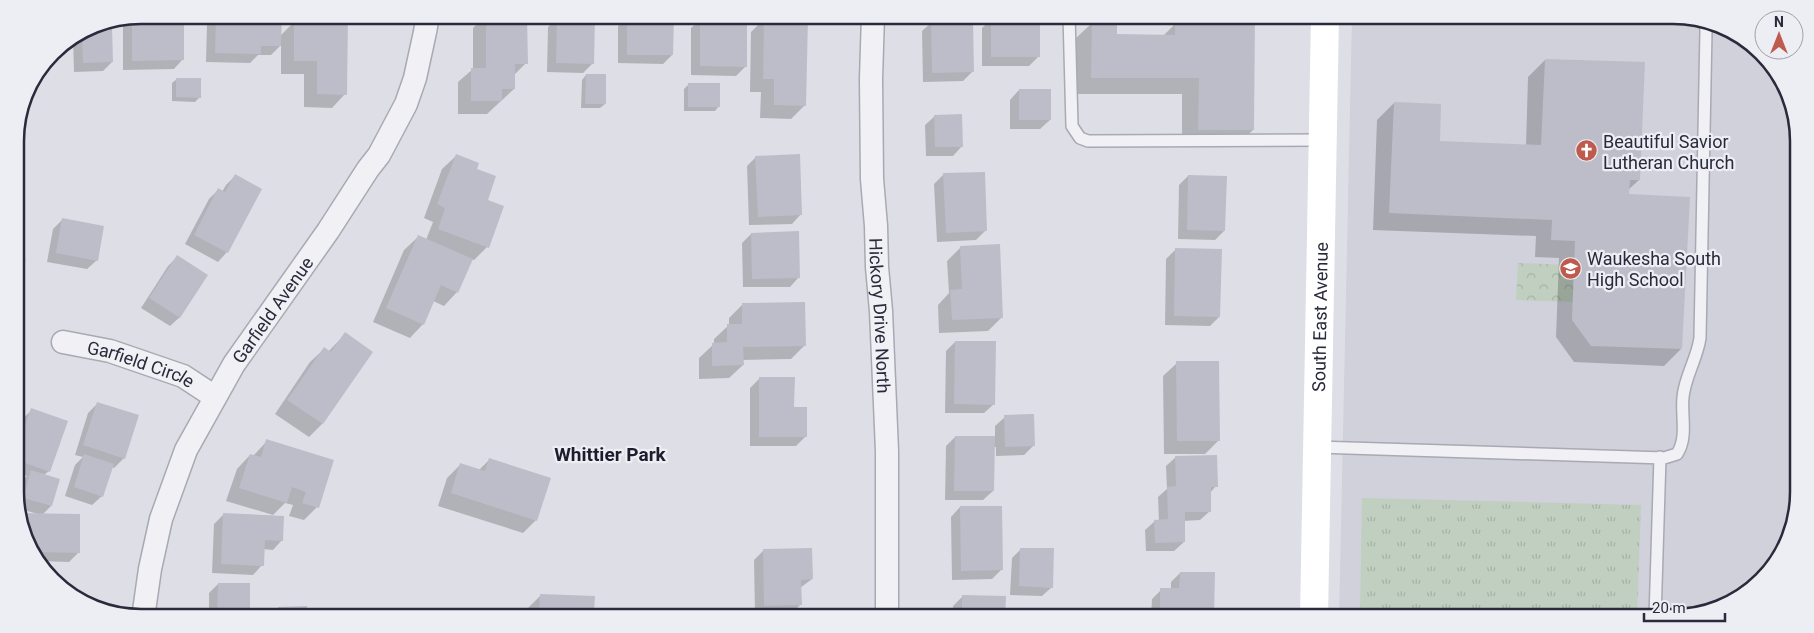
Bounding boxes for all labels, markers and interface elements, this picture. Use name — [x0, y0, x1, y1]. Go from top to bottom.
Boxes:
north arrow — [1754, 10, 1804, 60]
text: N — [1774, 14, 1784, 30]
place label: Beautiful Savior Lutheran Church — [1603, 131, 1734, 173]
church icon: Beautiful Savior Lutheran Church — [1575, 139, 1599, 163]
street label: Hickory Drive North — [866, 238, 895, 394]
street label: South East Avenue — [1308, 242, 1331, 392]
place label: Waukesha South High School — [1587, 248, 1721, 290]
street label: Garfield Avenue — [228, 252, 317, 367]
school or university icon: Waukesha South High School — [1559, 256, 1583, 280]
street label: Garfield Circle — [86, 336, 199, 391]
district label: Whittier Park — [554, 443, 667, 466]
scale bar — [1644, 590, 1725, 622]
text: 20 m — [1652, 599, 1686, 617]

